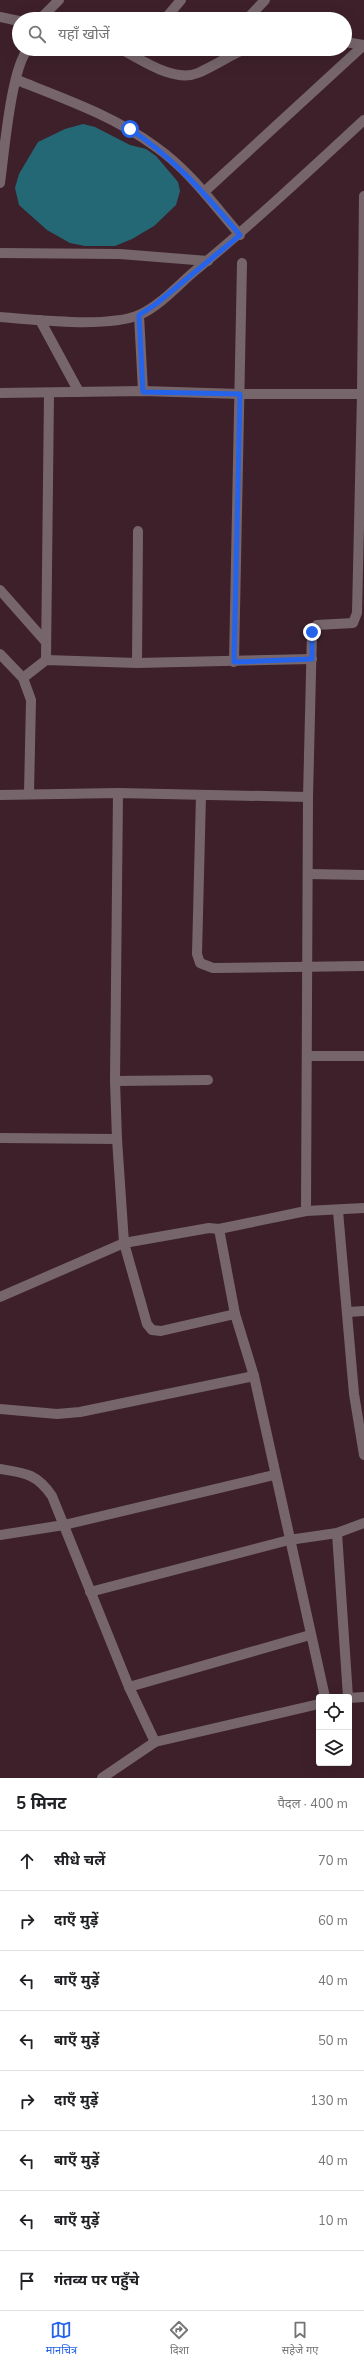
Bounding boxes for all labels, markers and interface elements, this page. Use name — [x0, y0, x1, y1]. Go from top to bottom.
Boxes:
search box — [12, 12, 352, 56]
icon: search — [26, 23, 48, 45]
text: यहाँ खोजें — [58, 24, 110, 44]
route start — [121, 120, 139, 138]
route end — [303, 623, 321, 641]
map controls — [316, 1694, 352, 1766]
button: locate — [316, 1694, 352, 1730]
button: layers — [316, 1730, 352, 1766]
text: 5 मिनट — [16, 1792, 66, 1815]
text: पैदल · 400 m — [277, 1795, 348, 1813]
icon: ahead — [16, 1850, 38, 1872]
text: सीधे चलें — [54, 1850, 105, 1870]
text: 70 m — [318, 1852, 348, 1870]
icon: right — [16, 1910, 38, 1932]
text: दाएँ मुड़ें — [54, 1910, 98, 1930]
text: 60 m — [318, 1912, 348, 1930]
icon: left — [16, 1970, 38, 1992]
text: बाएँ मुड़ें — [54, 1970, 99, 1990]
text: 40 m — [318, 1972, 348, 1990]
icon: left — [16, 2030, 38, 2052]
text: बाएँ मुड़ें — [54, 2030, 99, 2050]
text: 50 m — [318, 2032, 348, 2050]
icon: right — [16, 2090, 38, 2112]
text: दाएँ मुड़ें — [54, 2090, 98, 2110]
text: 130 m — [310, 2092, 348, 2110]
icon: left — [16, 2150, 38, 2172]
text: बाएँ मुड़ें — [54, 2150, 99, 2170]
text: 40 m — [318, 2152, 348, 2170]
icon: left — [16, 2210, 38, 2232]
text: बाएँ मुड़ें — [54, 2210, 99, 2230]
text: 10 m — [318, 2212, 348, 2230]
icon: arrive — [16, 2270, 38, 2292]
text: गंतव्य पर पहुँचे — [54, 2270, 139, 2290]
tab: मानचित्र — [46, 2319, 77, 2358]
tab: दिशा — [168, 2319, 190, 2358]
tab: सहेजे गए — [282, 2319, 318, 2358]

